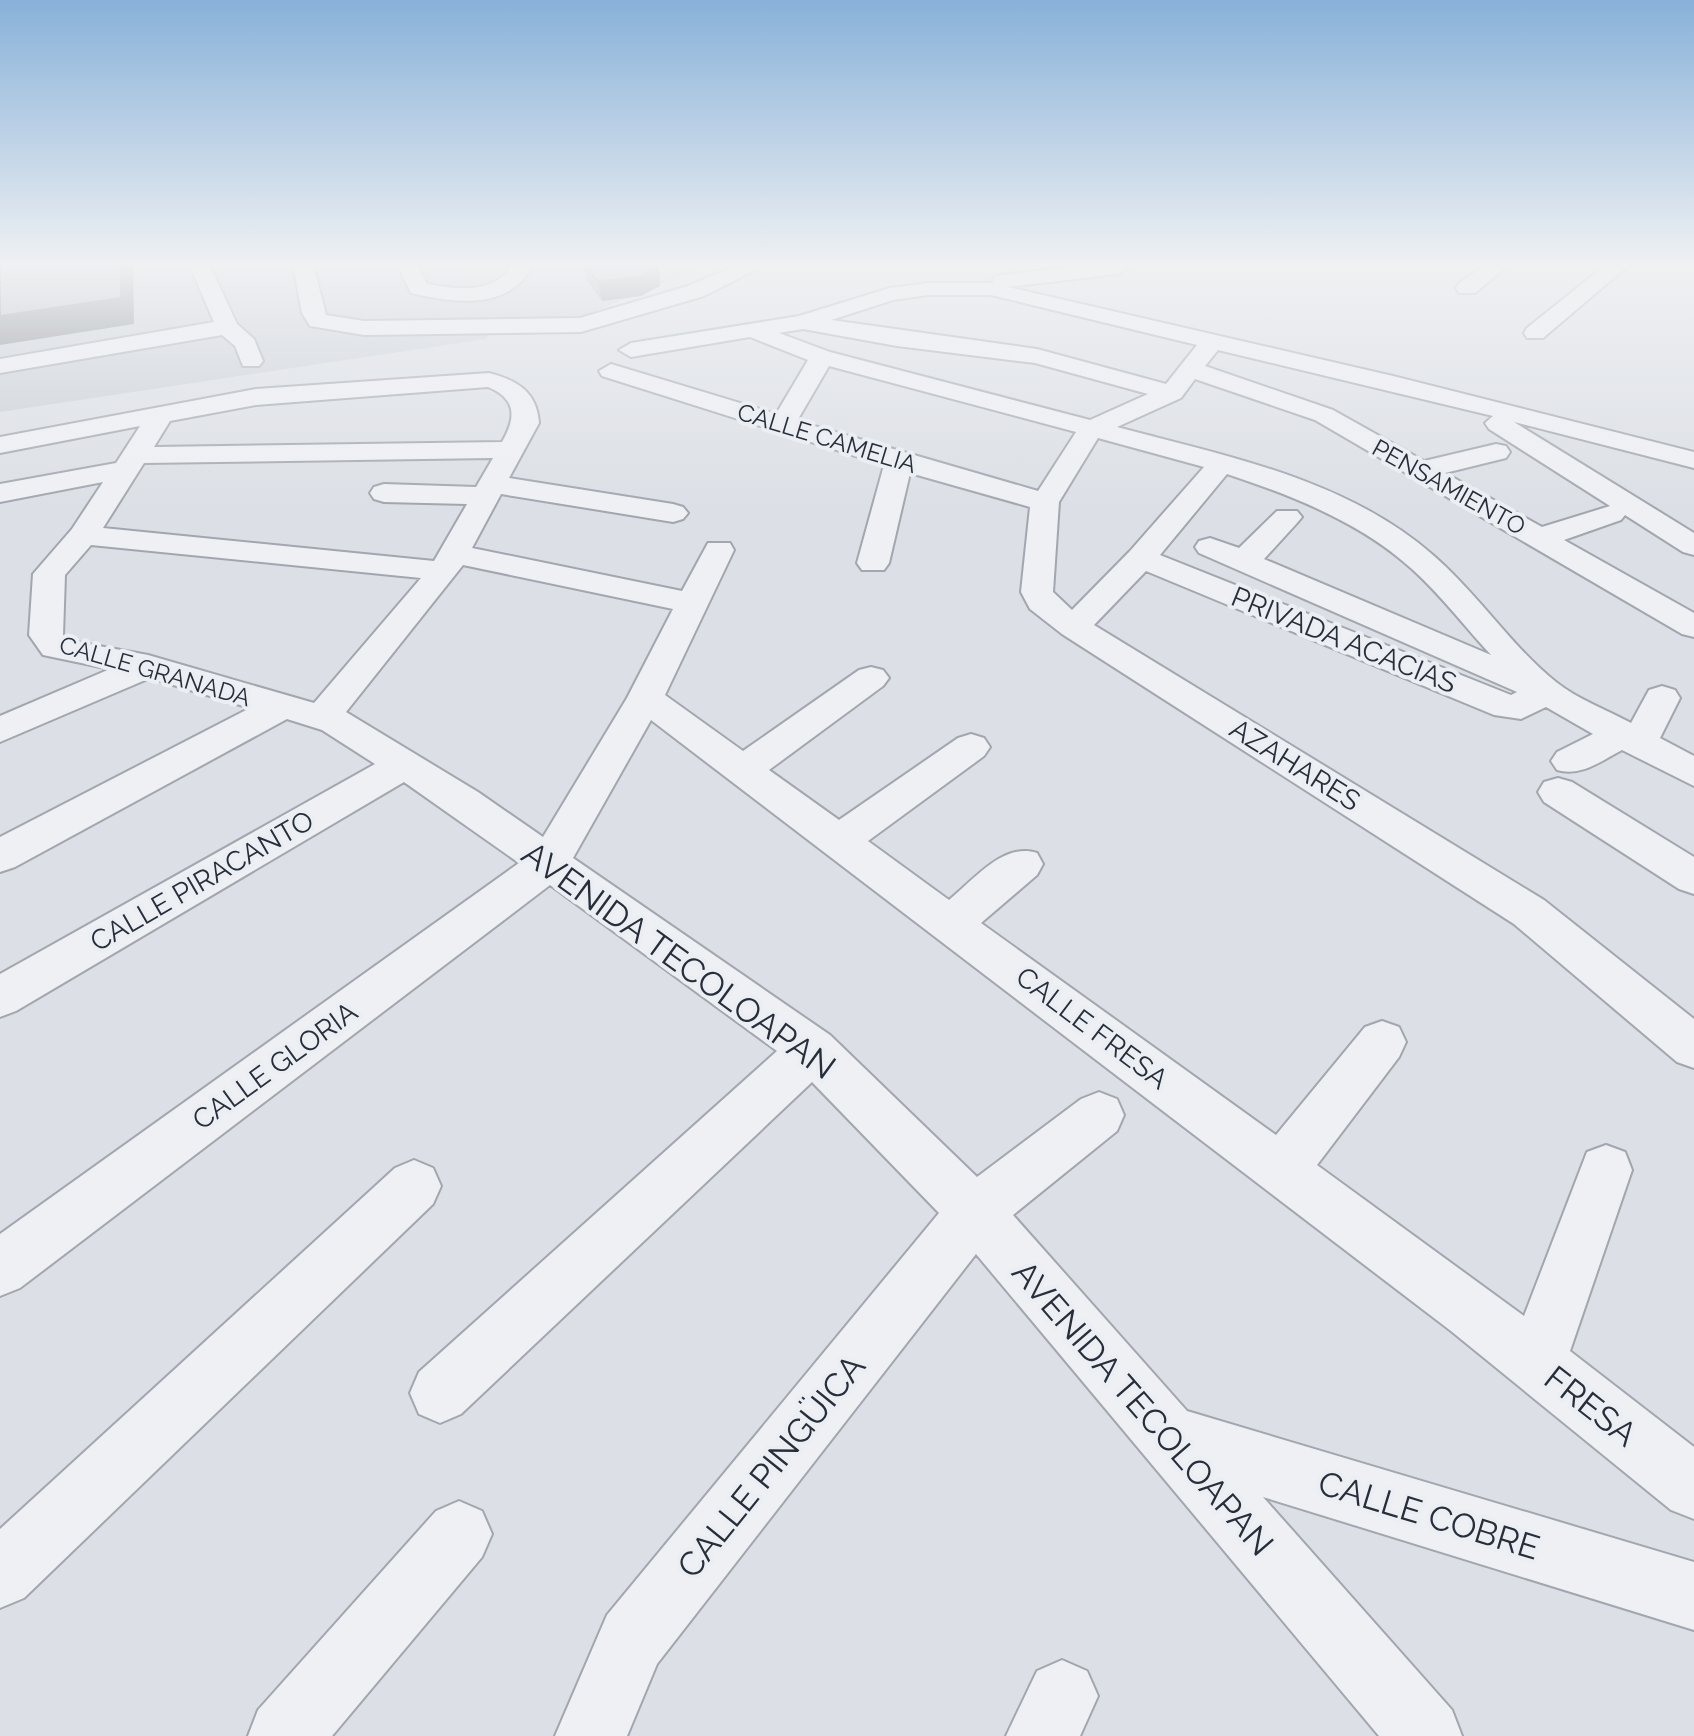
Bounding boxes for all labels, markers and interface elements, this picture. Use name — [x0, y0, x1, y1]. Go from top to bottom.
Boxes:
street label: CALLE CAMELIA — [734, 397, 920, 479]
street label: PENSAMIENTO — [1367, 433, 1531, 541]
street label: PRIVADA ACACIAS — [1227, 580, 1461, 700]
street label: CALLE GRANADA — [56, 630, 254, 712]
street label: AZAHARES — [1224, 712, 1366, 818]
street label: CALLE PIRACANTO — [84, 804, 320, 958]
street label: AVENIDA TECOLOAPAN — [515, 833, 843, 1087]
street label: CALLE FRESA — [1009, 960, 1175, 1096]
street label: CALLE GLORIA — [186, 995, 364, 1137]
street label: AVENIDA TECOLOAPAN — [1004, 1253, 1282, 1563]
street label: CALLE PINGÜICA — [669, 1346, 873, 1586]
street label: FRESA — [1537, 1358, 1645, 1454]
street label: CALLE COBRE — [1314, 1462, 1544, 1568]

